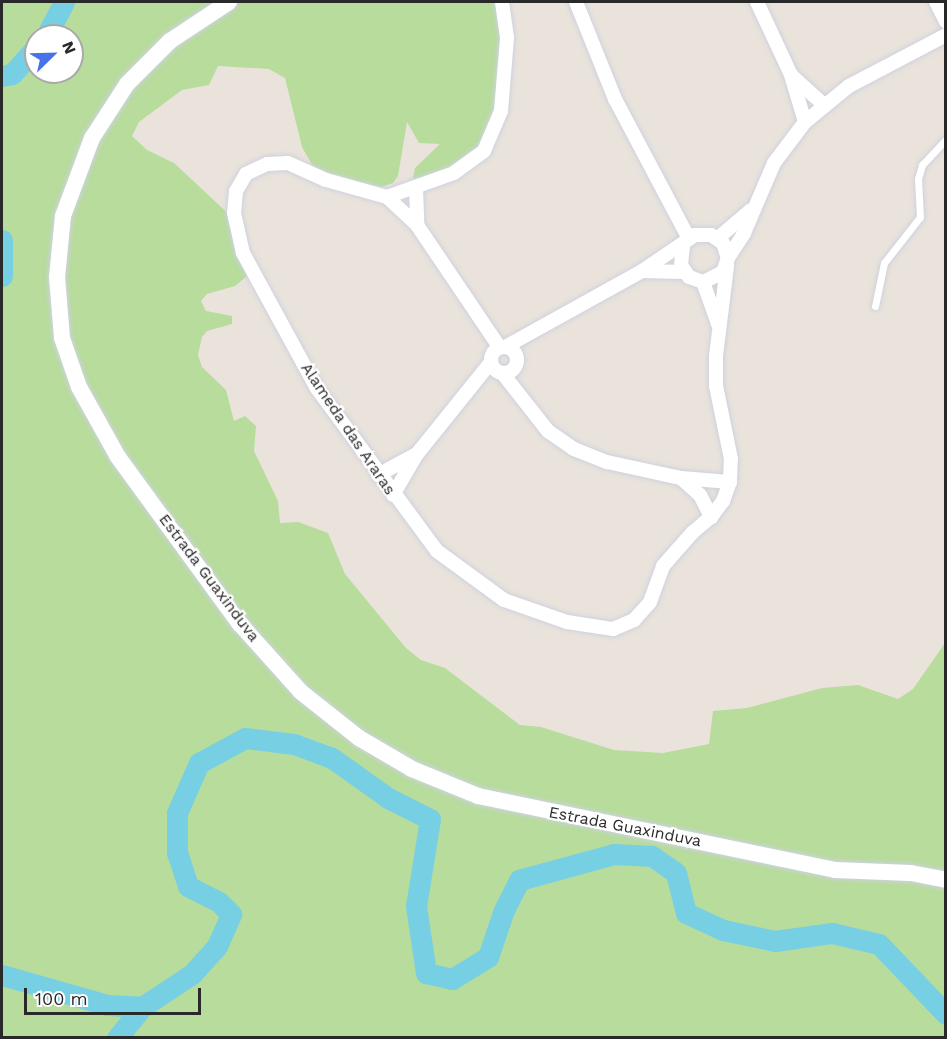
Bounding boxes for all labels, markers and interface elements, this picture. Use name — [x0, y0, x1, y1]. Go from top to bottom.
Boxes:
north arrow — [24, 24, 84, 84]
text: N — [58, 38, 80, 57]
street label: Alameda das Araras — [296, 359, 400, 499]
street label: Estrada Guaxinduva — [155, 510, 263, 646]
street label: Estrada Guaxinduva — [547, 803, 703, 851]
scale bar — [27, 976, 204, 1014]
text: 100 m — [35, 988, 88, 1009]

